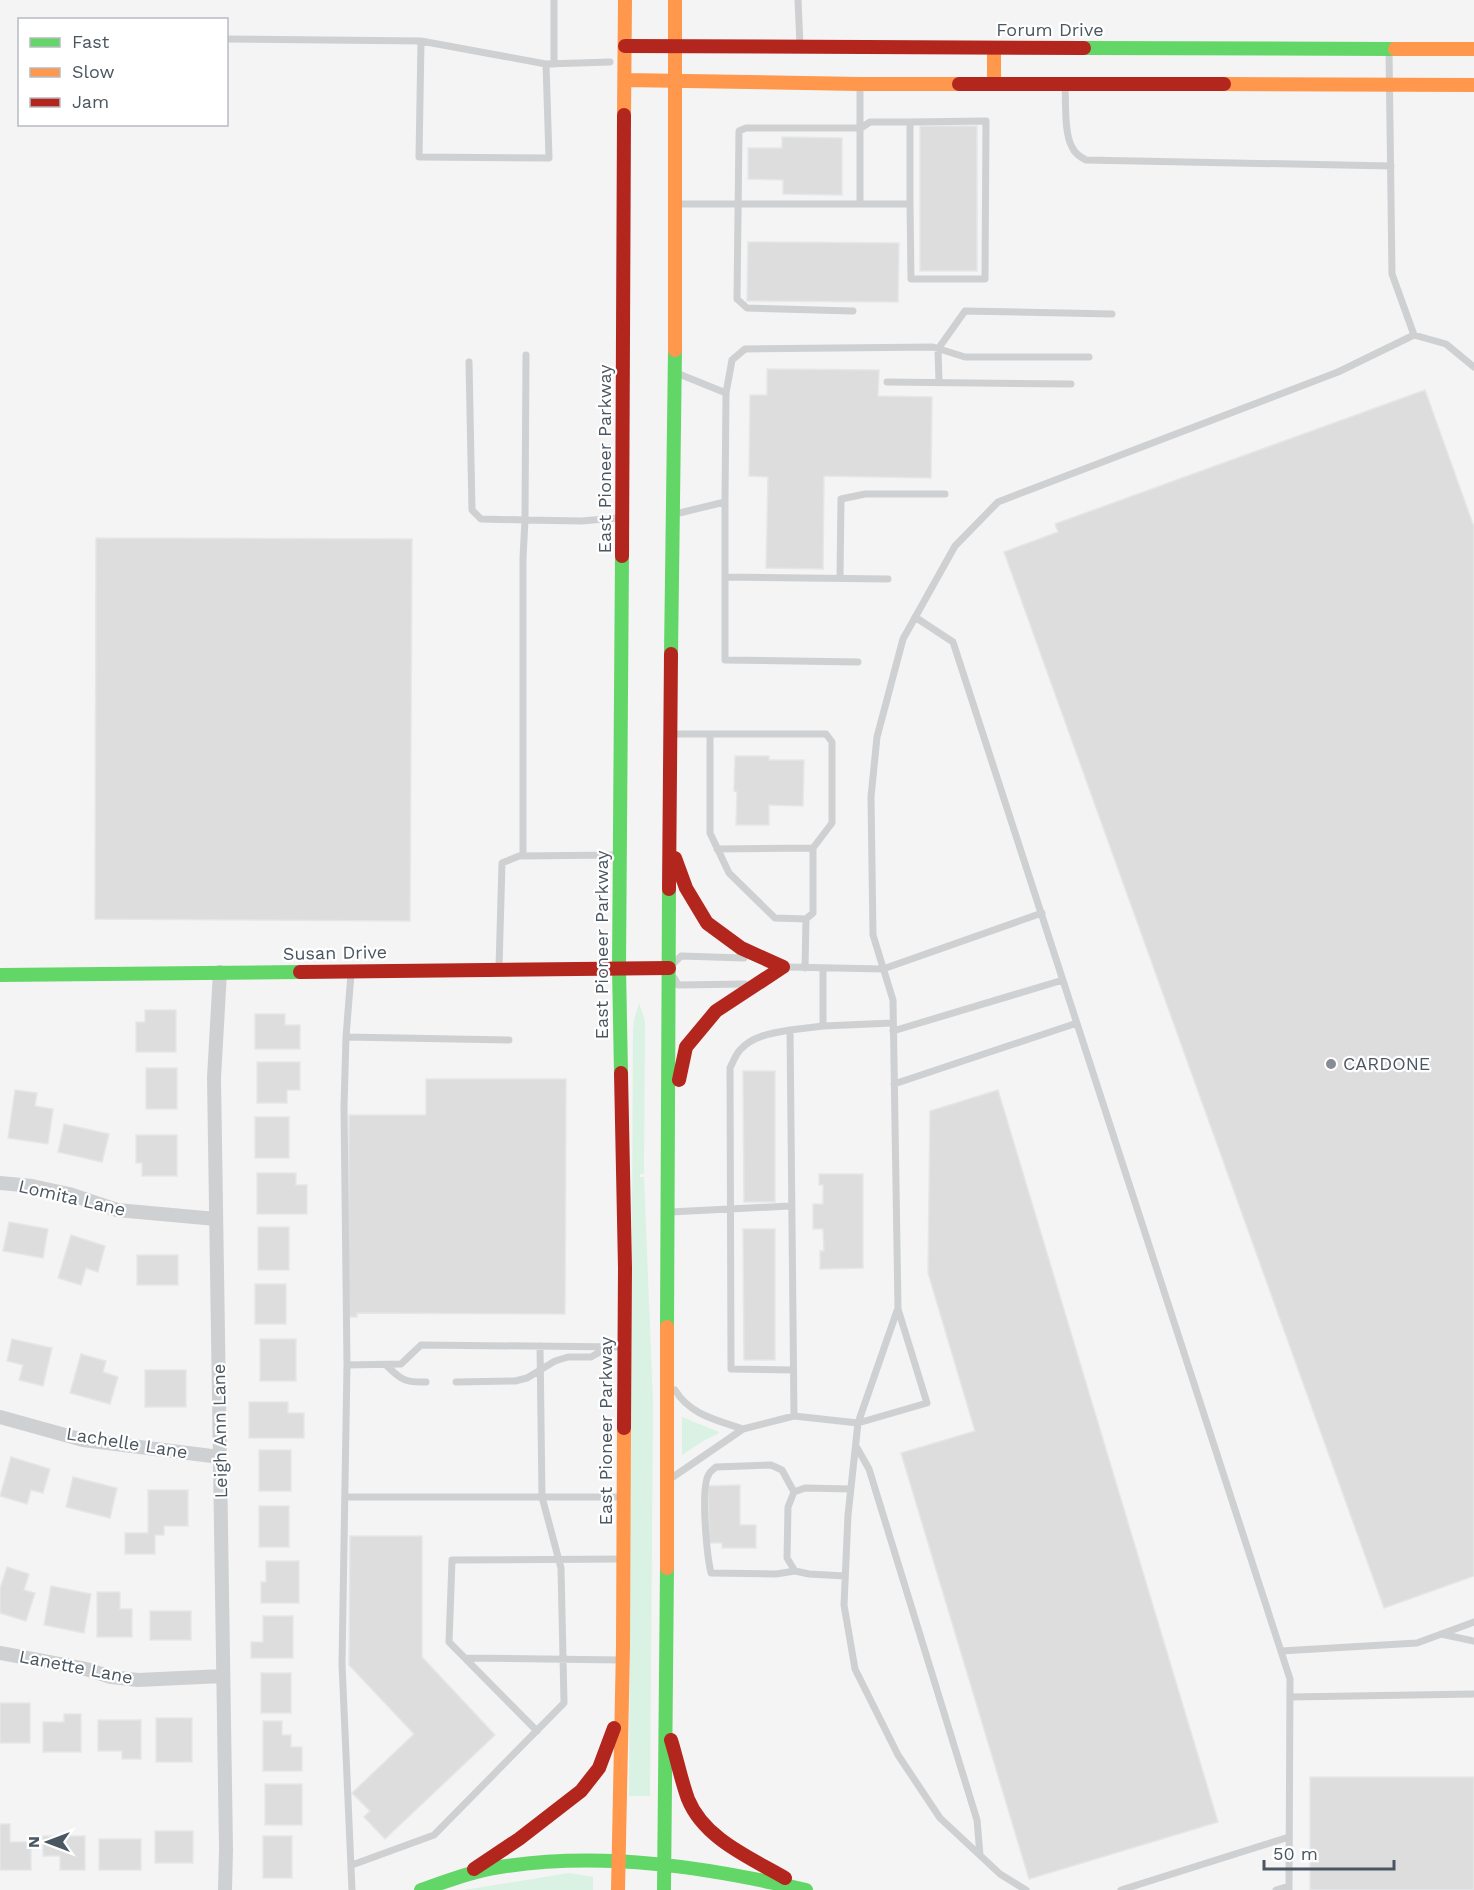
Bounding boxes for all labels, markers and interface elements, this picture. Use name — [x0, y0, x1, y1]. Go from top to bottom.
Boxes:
legend — [18, 18, 228, 126]
street label: Forum Drive — [996, 19, 1104, 40]
text: Fast — [72, 31, 110, 52]
text: Slow — [72, 61, 115, 82]
text: Jam — [72, 91, 109, 112]
street label: East Pioneer Parkway — [594, 364, 615, 553]
street label: East Pioneer Parkway — [591, 850, 612, 1039]
street label: Susan Drive — [283, 941, 387, 964]
place label: CARDONE — [1343, 1053, 1430, 1074]
marker: CARDONE — [1324, 1057, 1338, 1071]
street label: Lomita Lane — [17, 1175, 128, 1220]
street label: East Pioneer Parkway — [595, 1336, 616, 1525]
street label: Leigh Ann Lane — [208, 1364, 231, 1498]
street label: Lachelle Lane — [65, 1423, 189, 1462]
street label: Lanette Lane — [18, 1645, 135, 1688]
north arrow — [18, 1812, 78, 1872]
scale bar — [1264, 1833, 1394, 1871]
text: N — [24, 1836, 43, 1848]
text: 50 m — [1273, 1843, 1318, 1864]

